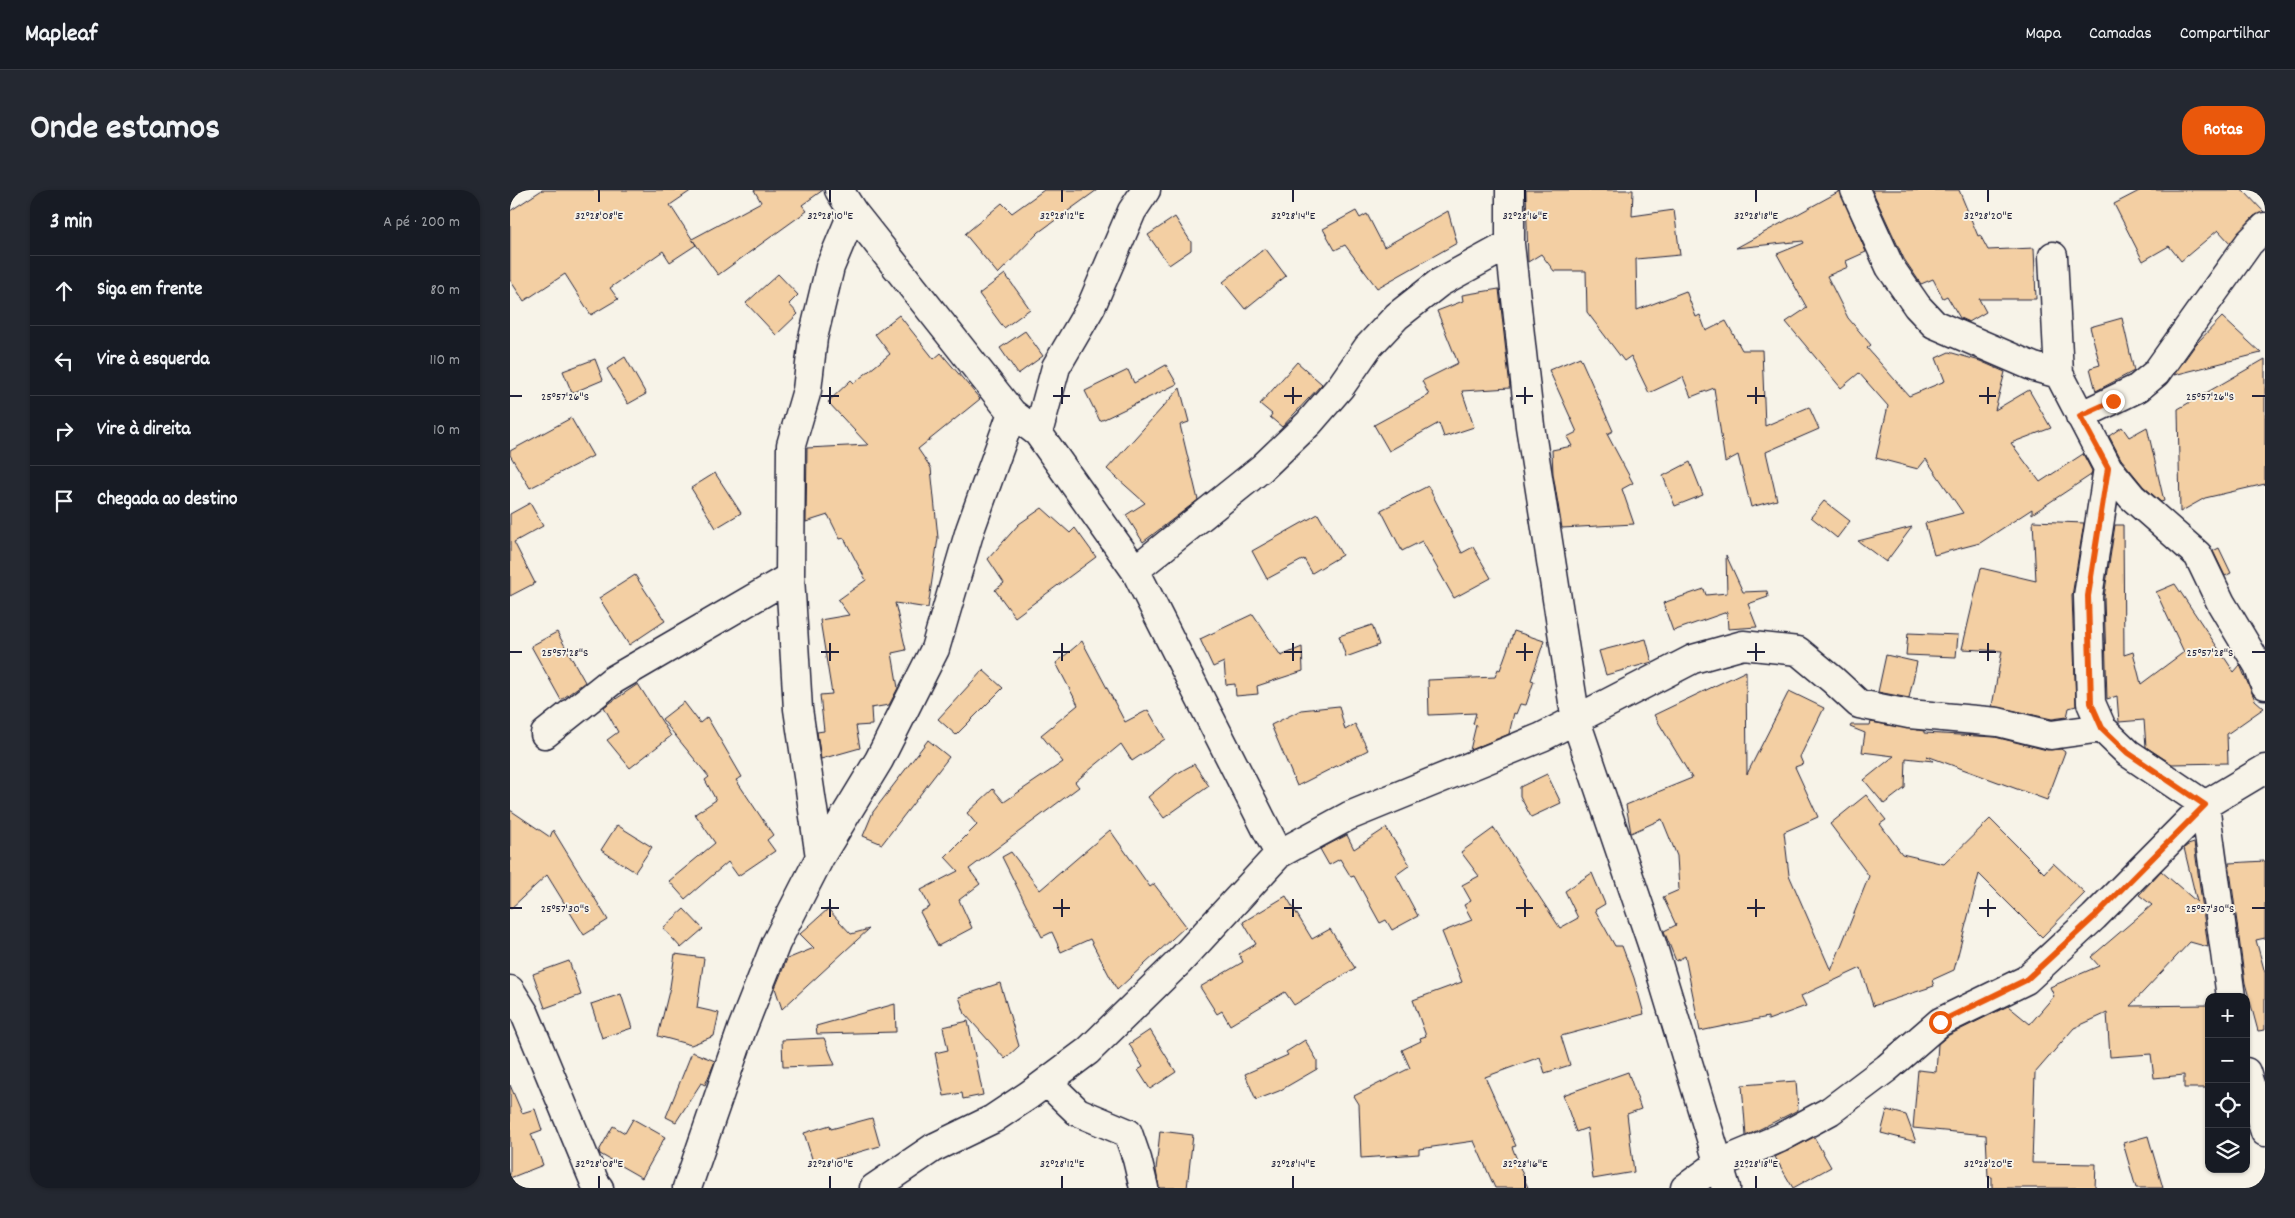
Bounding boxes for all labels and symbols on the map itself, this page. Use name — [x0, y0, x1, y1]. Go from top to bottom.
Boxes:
text: 32°28'08"E — [575, 208, 624, 225]
text: 32°28'10"E — [807, 208, 853, 225]
text: 32°28'12"E — [1040, 208, 1085, 225]
text: 32°28'14"E — [1271, 208, 1316, 225]
text: 32°28'16"E — [1502, 208, 1548, 225]
text: 32°28'18"E — [1734, 208, 1779, 225]
text: 32°28'20"E — [1964, 208, 2013, 225]
text: 25°57'26"S — [541, 389, 589, 406]
text: 25°57'26"S — [2186, 389, 2234, 406]
route end — [2102, 390, 2125, 413]
text: 25°57'28"S — [542, 645, 588, 662]
text: 25°57'28"S — [2187, 645, 2233, 662]
text: 25°57'30"S — [541, 901, 589, 918]
text: 25°57'30"S — [2186, 901, 2234, 918]
route start — [1929, 1011, 1952, 1034]
text: 32°28'08"E — [575, 1156, 624, 1173]
text: 32°28'10"E — [807, 1156, 853, 1173]
text: 32°28'12"E — [1040, 1156, 1085, 1173]
text: 32°28'14"E — [1271, 1156, 1316, 1173]
text: 32°28'16"E — [1502, 1156, 1548, 1173]
text: 32°28'18"E — [1734, 1156, 1779, 1173]
text: 32°28'20"E — [1964, 1156, 2013, 1173]

